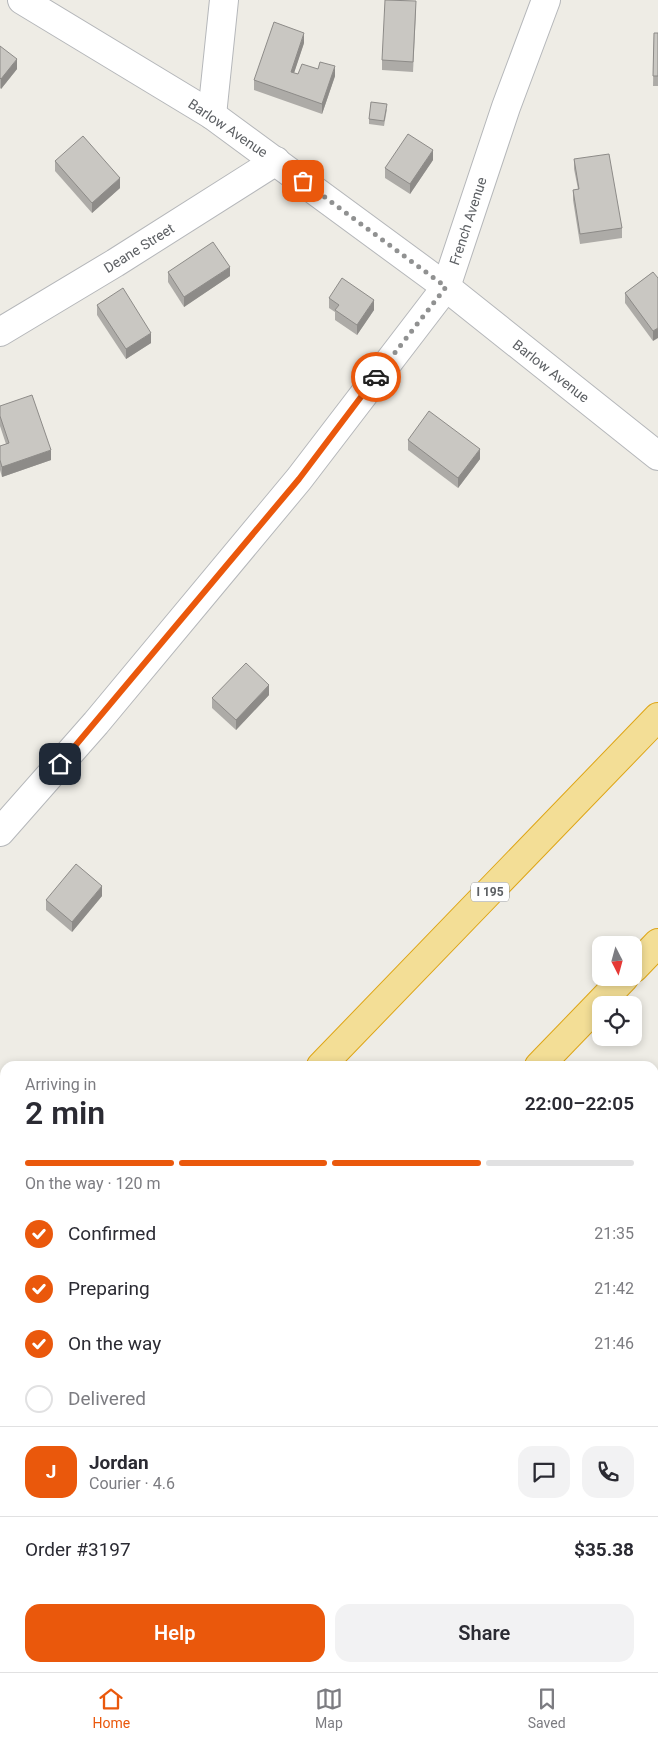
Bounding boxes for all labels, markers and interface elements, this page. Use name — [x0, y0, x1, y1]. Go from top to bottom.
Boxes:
street label: Barlow Avenue — [185, 96, 271, 160]
pin — [282, 160, 324, 202]
icon: bag — [289, 167, 317, 195]
street label: French Avenue — [446, 175, 490, 267]
street label: Deane Street — [101, 220, 177, 276]
street label: Barlow Avenue — [510, 336, 592, 406]
courier — [351, 352, 401, 402]
icon: car — [362, 363, 390, 391]
pin — [39, 743, 81, 785]
icon: home — [46, 750, 74, 778]
road number: I 195 — [471, 882, 509, 902]
north arrow — [592, 936, 642, 986]
map controls — [592, 936, 642, 1046]
button: locate — [592, 996, 642, 1046]
text: Arriving in — [25, 1075, 96, 1094]
text: 22:00–22:05 — [525, 1092, 634, 1115]
text: 2 min — [25, 1094, 105, 1132]
text: On the way · 120 m — [25, 1174, 161, 1193]
icon: check — [25, 1220, 53, 1248]
text: Confirmed — [68, 1222, 156, 1245]
text: 21:35 — [594, 1224, 634, 1243]
icon: check — [25, 1275, 53, 1303]
text: Preparing — [68, 1277, 150, 1300]
text: 21:42 — [594, 1279, 634, 1298]
icon: check — [25, 1330, 53, 1358]
text: On the way — [68, 1332, 161, 1355]
text: 21:46 — [594, 1334, 634, 1353]
text: Delivered — [68, 1387, 146, 1410]
button: chat — [518, 1446, 570, 1498]
button: phone — [582, 1446, 634, 1498]
text: Jordan — [89, 1451, 149, 1474]
text: J — [46, 1460, 56, 1483]
text: Courier · 4.6 — [89, 1474, 175, 1493]
text: Order #3197 — [25, 1538, 131, 1561]
text: $35.38 — [574, 1538, 634, 1561]
button: Help — [25, 1604, 325, 1662]
button: Share — [335, 1604, 634, 1662]
tab: Home — [92, 1685, 130, 1731]
tab: Map — [315, 1685, 343, 1731]
tab: Saved — [528, 1685, 566, 1731]

